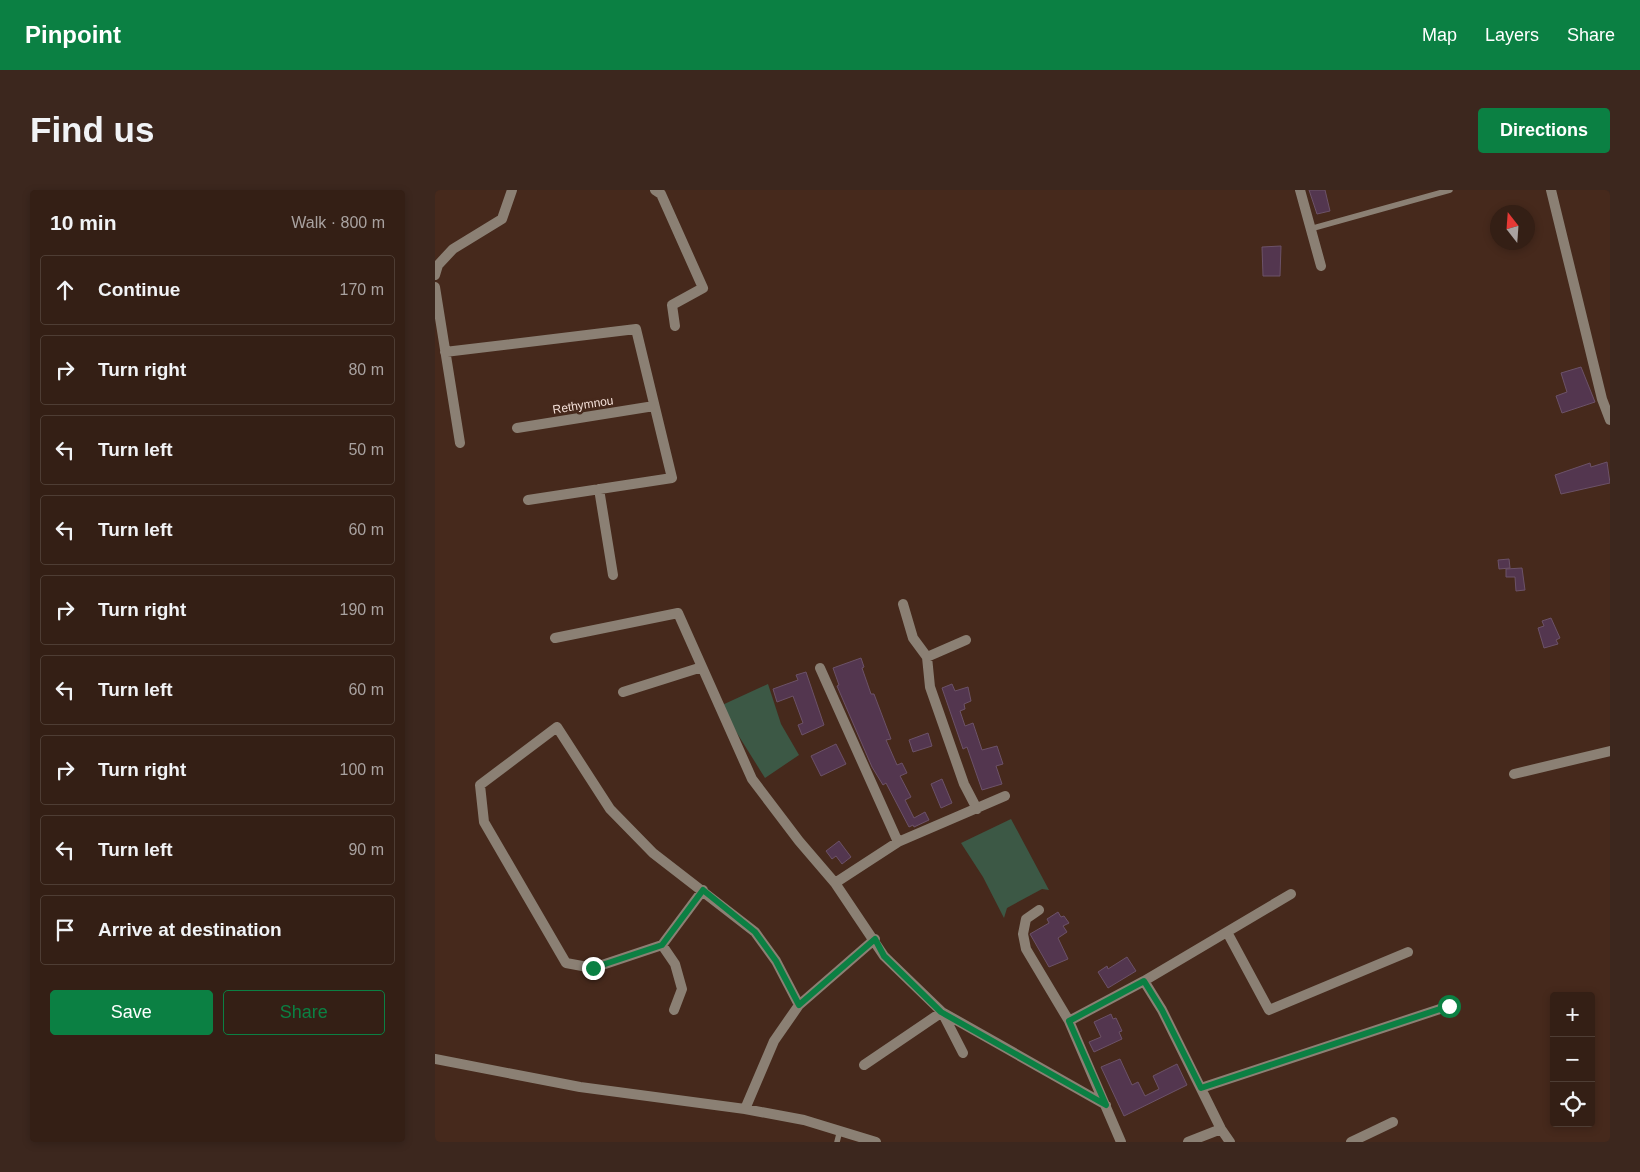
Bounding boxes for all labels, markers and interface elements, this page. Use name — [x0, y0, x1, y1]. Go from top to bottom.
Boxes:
text: Pinpoint — [25, 21, 121, 48]
text: Map — [1422, 25, 1457, 45]
text: Layers — [1485, 25, 1539, 45]
text: Share — [1567, 25, 1615, 45]
button: Directions — [1478, 108, 1610, 153]
text: Find us — [30, 110, 154, 149]
north arrow — [1490, 205, 1535, 250]
text: 10 min — [50, 211, 117, 234]
text: Walk · 800 m — [291, 214, 385, 231]
icon: ahead — [51, 276, 79, 304]
text: Continue — [98, 279, 180, 300]
text: 170 m — [340, 281, 384, 298]
icon: right — [51, 356, 79, 384]
text: Turn right — [98, 359, 186, 380]
text: 80 m — [348, 361, 384, 378]
street label: Rethymnou — [552, 393, 614, 417]
icon: left — [51, 436, 79, 464]
text: Turn left — [98, 439, 173, 460]
text: 50 m — [348, 441, 384, 458]
icon: left — [51, 516, 79, 544]
text: Turn left — [98, 519, 173, 540]
text: 60 m — [348, 521, 384, 538]
icon: right — [51, 596, 79, 624]
text: Turn right — [98, 599, 186, 620]
text: 190 m — [340, 601, 384, 618]
icon: left — [51, 676, 79, 704]
text: Turn left — [98, 679, 173, 700]
text: 60 m — [348, 681, 384, 698]
icon: right — [51, 756, 79, 784]
text: Turn right — [98, 759, 186, 780]
text: 100 m — [340, 761, 384, 778]
icon: left — [51, 836, 79, 864]
text: Turn left — [98, 839, 173, 860]
text: 90 m — [348, 841, 384, 858]
icon: arrive — [51, 916, 79, 944]
text: Arrive at destination — [98, 919, 282, 940]
route end — [582, 957, 605, 980]
button: Save — [50, 990, 213, 1035]
button: Share — [223, 990, 385, 1035]
map controls — [1550, 992, 1595, 1127]
button: + — [1550, 992, 1595, 1037]
route start — [1438, 995, 1461, 1018]
button: − — [1550, 1037, 1595, 1082]
button: locate — [1550, 1082, 1595, 1127]

